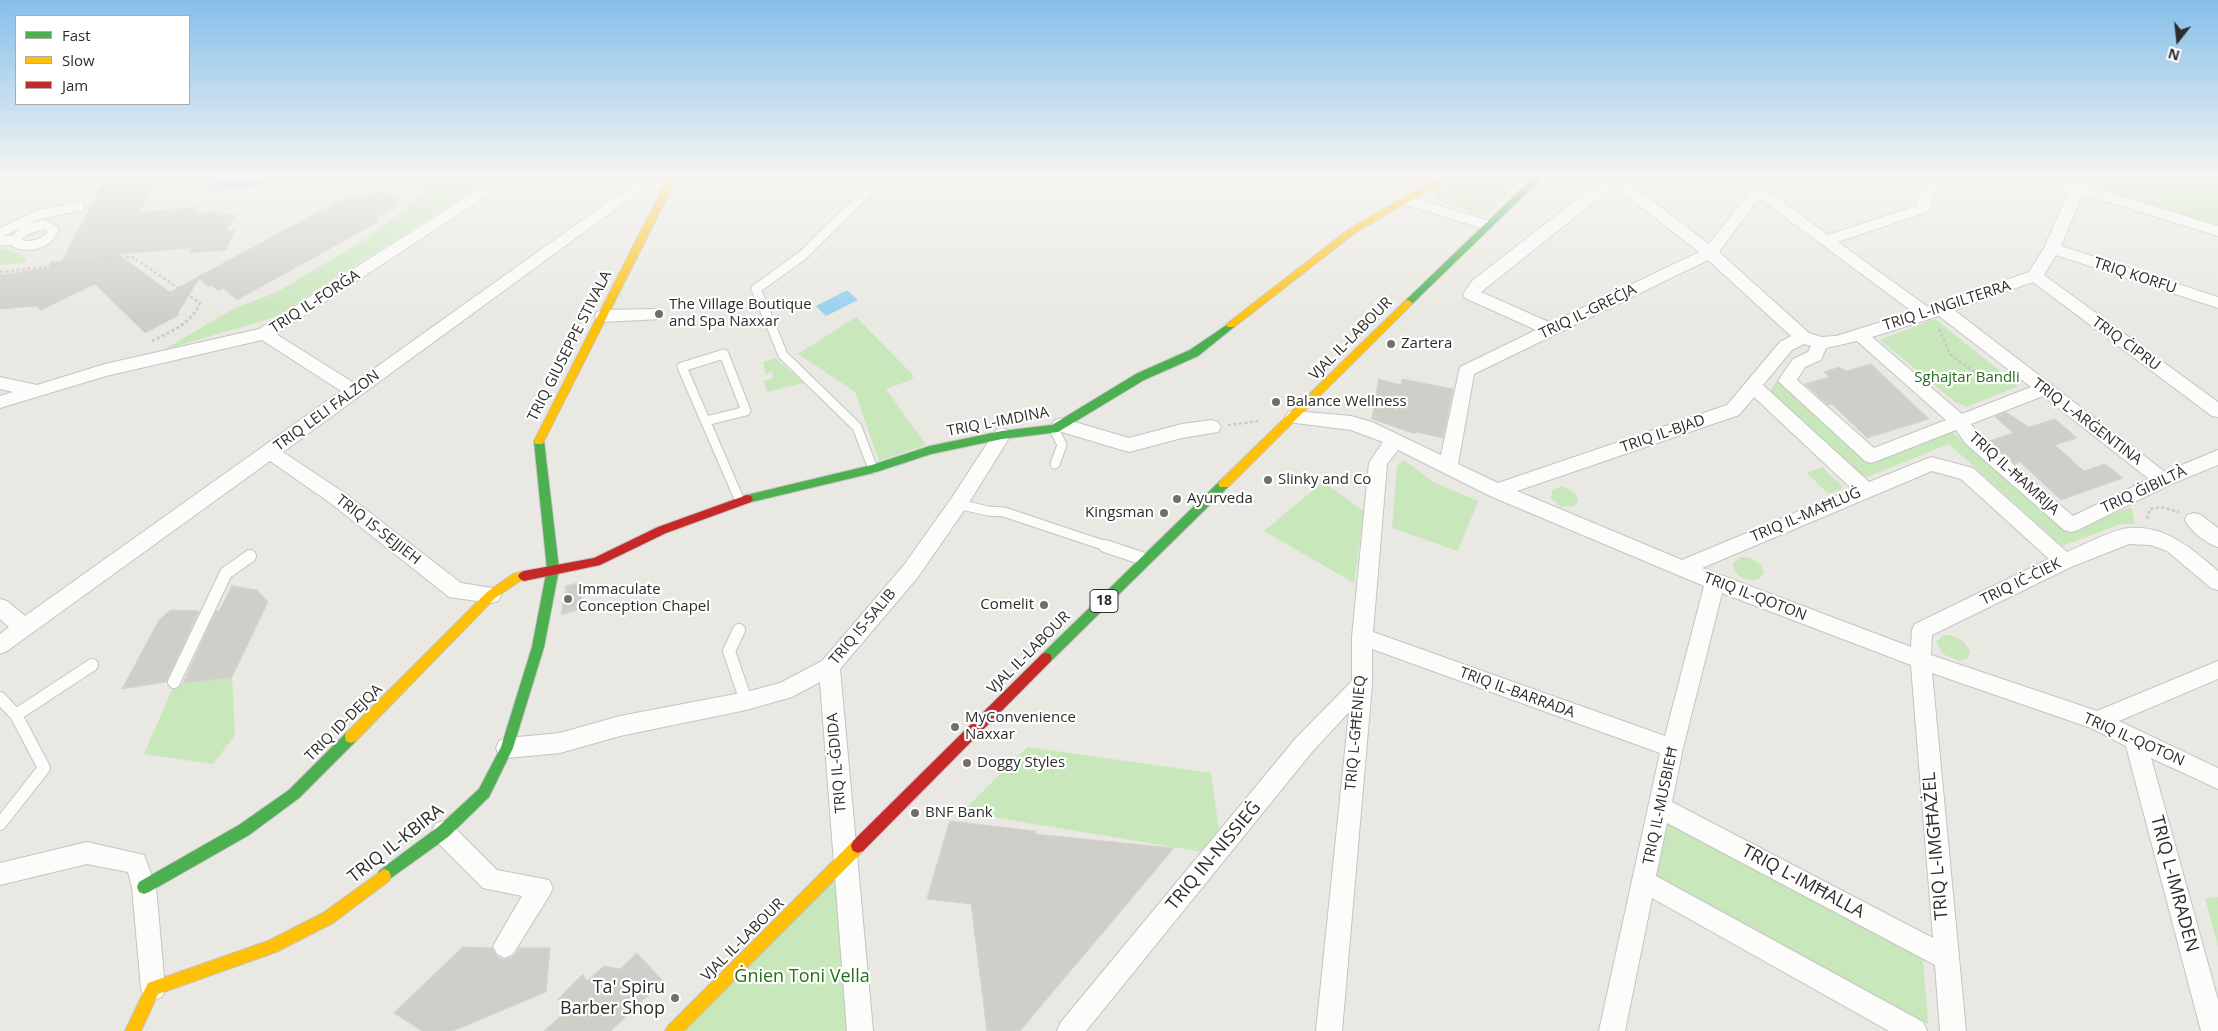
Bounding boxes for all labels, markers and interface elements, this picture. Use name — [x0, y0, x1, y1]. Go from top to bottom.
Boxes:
legend — [15, 15, 190, 105]
north arrow — [2153, 15, 2203, 65]
text: Fast — [62, 25, 91, 45]
text: N — [2166, 44, 2182, 66]
text: Slow — [62, 50, 95, 70]
text: Jam — [62, 75, 88, 95]
street label: TRIQ KORFU — [2091, 254, 2179, 298]
street label: TRIQ IL-FORĠA — [267, 266, 363, 338]
street label: TRIQ GIUSEPPE STIVALA — [524, 268, 616, 424]
street label: TRIQ L-INGILTERRA — [1881, 277, 2013, 335]
street label: TRIQ IL-GREĊJA — [1537, 281, 1639, 343]
street label: VJAL IL-LABOUR — [1306, 294, 1396, 384]
place label: The Village Boutique and Spa Naxxar — [669, 296, 812, 331]
marker: The Village Boutique and Spa Naxxar — [653, 308, 665, 320]
street label: TRIQ ĊIPRU — [2088, 313, 2164, 375]
place label: Zartera — [1401, 335, 1452, 353]
marker: Zartera — [1385, 338, 1397, 350]
street label: TRIQ LELI FALZON — [271, 367, 383, 455]
park label: Sghajtar Bandli — [1914, 369, 2020, 387]
street label: TRIQ L-ARĠENTINA — [2029, 375, 2145, 469]
place label: Balance Wellness — [1286, 393, 1407, 411]
marker: Balance Wellness — [1270, 396, 1282, 408]
street label: TRIQ L-IMDINA — [946, 403, 1050, 441]
street label: TRIQ IL-BJAD — [1618, 411, 1708, 457]
street label: TRIQ IL-ĦAMRIJA — [1965, 429, 2063, 519]
street label: TRIQ ĠIBILTÀ — [2099, 462, 2189, 518]
place label: Slinky and Co — [1278, 471, 1371, 489]
marker: Slinky and Co — [1262, 474, 1274, 486]
street label: TRIQ IL-MAĦLUĠ — [1748, 484, 1864, 546]
place label: Ayurveda — [1187, 490, 1253, 508]
street label: TRIQ IS-SEJJIEH — [332, 491, 424, 569]
marker: Ayurveda — [1171, 493, 1183, 505]
place label: Kingsman — [1085, 504, 1154, 522]
marker: Kingsman — [1158, 507, 1170, 519]
street label: TRIQ IĊ-ĊIEK — [1978, 555, 2064, 609]
street label: TRIQ IL-QOTON — [1701, 569, 1809, 625]
place label: Immaculate Conception Chapel — [578, 581, 710, 616]
street label: TRIQ IS-SALIB — [826, 585, 900, 669]
road number: 18 — [1090, 590, 1118, 612]
marker: Immaculate Conception Chapel — [562, 593, 574, 605]
place label: Comelit — [980, 596, 1034, 614]
marker: Comelit — [1038, 599, 1050, 611]
street label: VJAL IL-LABOUR — [984, 608, 1074, 698]
street label: TRIQ IL-BARRADA — [1457, 664, 1577, 722]
street label: TRIQ L-GĦENIEQ — [1342, 675, 1370, 791]
street label: TRIQ ID-DEJQA — [302, 681, 386, 765]
place label: MyConvenience Naxxar — [965, 709, 1076, 744]
street label: TRIQ IL-QOTON — [2081, 710, 2187, 770]
street label: TRIQ IL-ĠDIDA — [824, 712, 850, 814]
marker: MyConvenience Naxxar — [949, 721, 961, 733]
street label: TRIQ IL-MUSBIEĦ — [1640, 745, 1682, 867]
place label: Doggy Styles — [977, 754, 1065, 772]
marker: Doggy Styles — [961, 757, 973, 769]
street label: TRIQ L-IMGĦAŻEL — [1919, 771, 1953, 921]
street label: TRIQ IN-NISSIEĠ — [1162, 797, 1266, 915]
street label: TRIQ IL-KBIRA — [344, 800, 448, 888]
place label: BNF Bank — [925, 804, 993, 822]
marker: BNF Bank — [909, 807, 921, 819]
street label: TRIQ L-IMRADEN — [2145, 813, 2203, 955]
street label: TRIQ L-IMĦALLA — [1738, 841, 1868, 923]
street label: VJAL IL-LABOUR — [698, 895, 788, 985]
park label: Ġnien Toni Vella — [734, 966, 870, 988]
place label: Ta' Spiru Barber Shop — [560, 977, 665, 1020]
marker: Ta' Spiru Barber Shop — [669, 992, 681, 1004]

